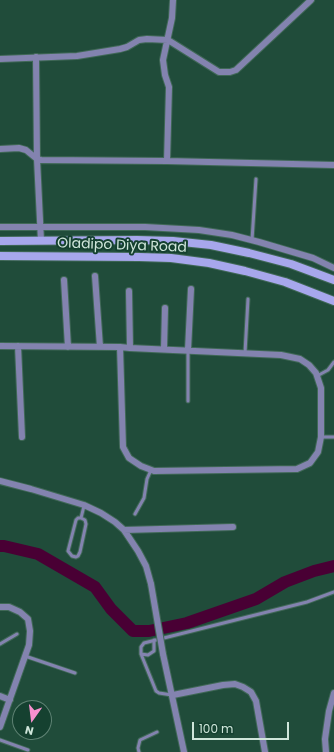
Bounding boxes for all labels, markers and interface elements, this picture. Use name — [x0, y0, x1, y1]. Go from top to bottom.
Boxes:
street label: Oladipo Diya Road — [57, 235, 187, 257]
north arrow — [12, 700, 52, 740]
scale bar — [194, 714, 291, 740]
text: 100 m — [199, 720, 233, 737]
text: N — [23, 722, 35, 739]

